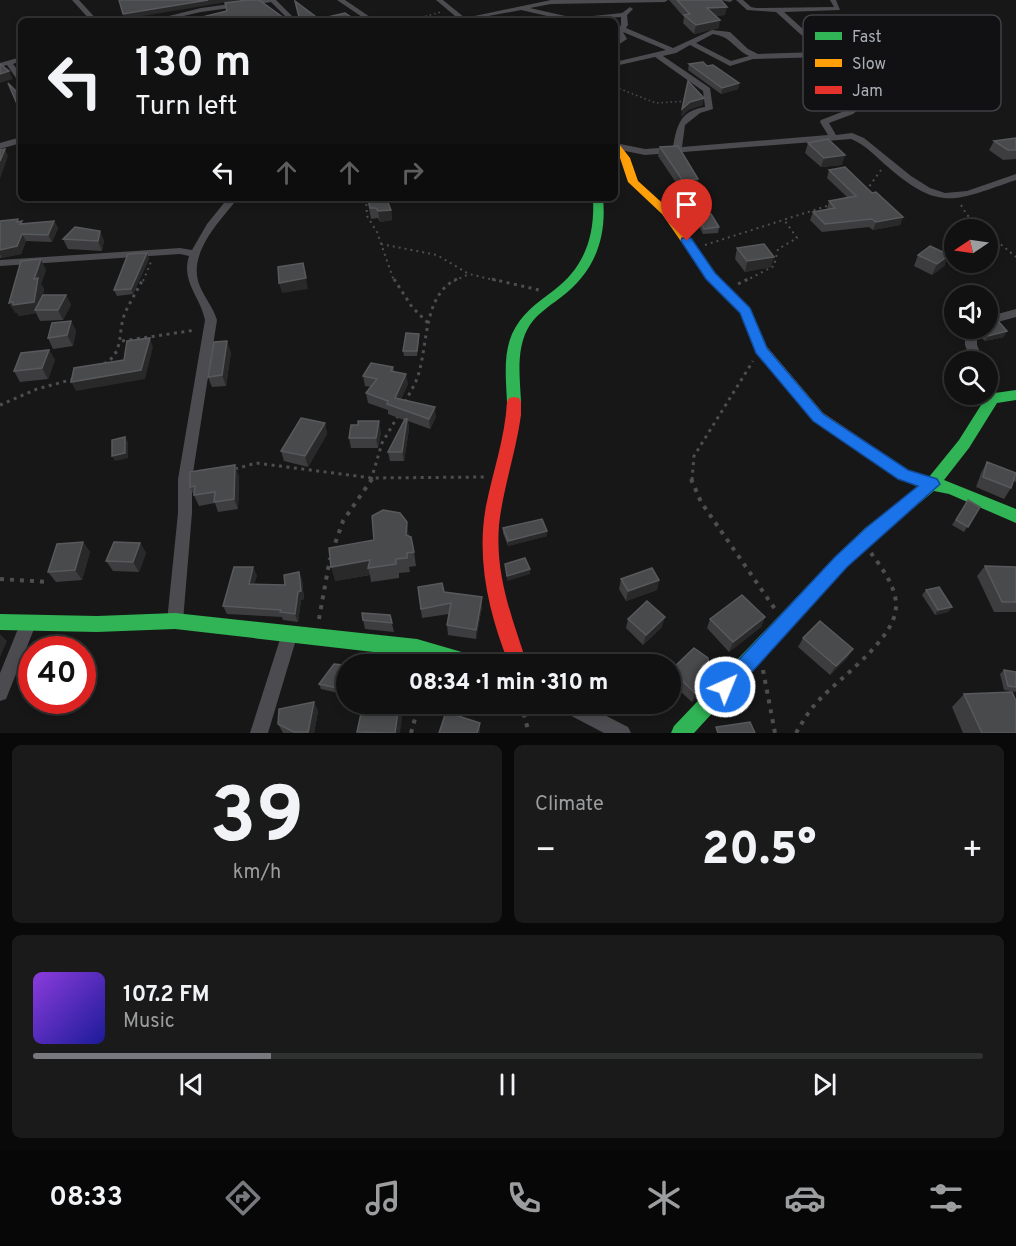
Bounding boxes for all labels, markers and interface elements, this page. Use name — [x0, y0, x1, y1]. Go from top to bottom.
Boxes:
legend — [803, 15, 1001, 111]
text: Fast — [852, 28, 882, 48]
text: 130 m — [135, 38, 251, 91]
icon: left — [36, 42, 114, 120]
text: Slow — [852, 55, 886, 75]
text: Jam — [852, 82, 883, 102]
text: Turn left — [135, 90, 237, 124]
icon: left — [207, 156, 240, 189]
icon: ahead — [270, 156, 303, 189]
icon: ahead — [333, 156, 366, 189]
icon: right — [396, 156, 429, 189]
pin — [661, 179, 712, 241]
icon: arrive — [670, 188, 703, 221]
north arrow — [944, 219, 998, 273]
map controls — [944, 219, 998, 405]
button: sound — [944, 285, 998, 339]
button: search — [944, 351, 998, 405]
speed limit sign: 40 — [18, 636, 96, 714]
position arrow — [693, 655, 757, 719]
text: 08:34 · 1 min · 310 m — [409, 670, 608, 697]
text: 39 — [210, 771, 304, 870]
text: Climate — [535, 792, 604, 818]
text: 20.5° — [702, 823, 816, 880]
text: − — [535, 831, 556, 873]
text: + — [962, 831, 983, 873]
text: km/h — [233, 860, 281, 886]
text: 107.2 FM — [123, 982, 210, 1009]
text: Music — [123, 1009, 175, 1035]
icon: previous — [175, 1068, 208, 1101]
icon: pause — [491, 1068, 524, 1101]
icon: next — [808, 1068, 841, 1101]
icon: directions — [222, 1177, 264, 1219]
icon: music — [362, 1177, 404, 1219]
icon: phone — [503, 1177, 545, 1219]
icon: climate — [643, 1177, 685, 1219]
icon: car — [784, 1177, 826, 1219]
icon: filters — [925, 1177, 967, 1219]
text: 08:33 — [49, 1181, 123, 1215]

